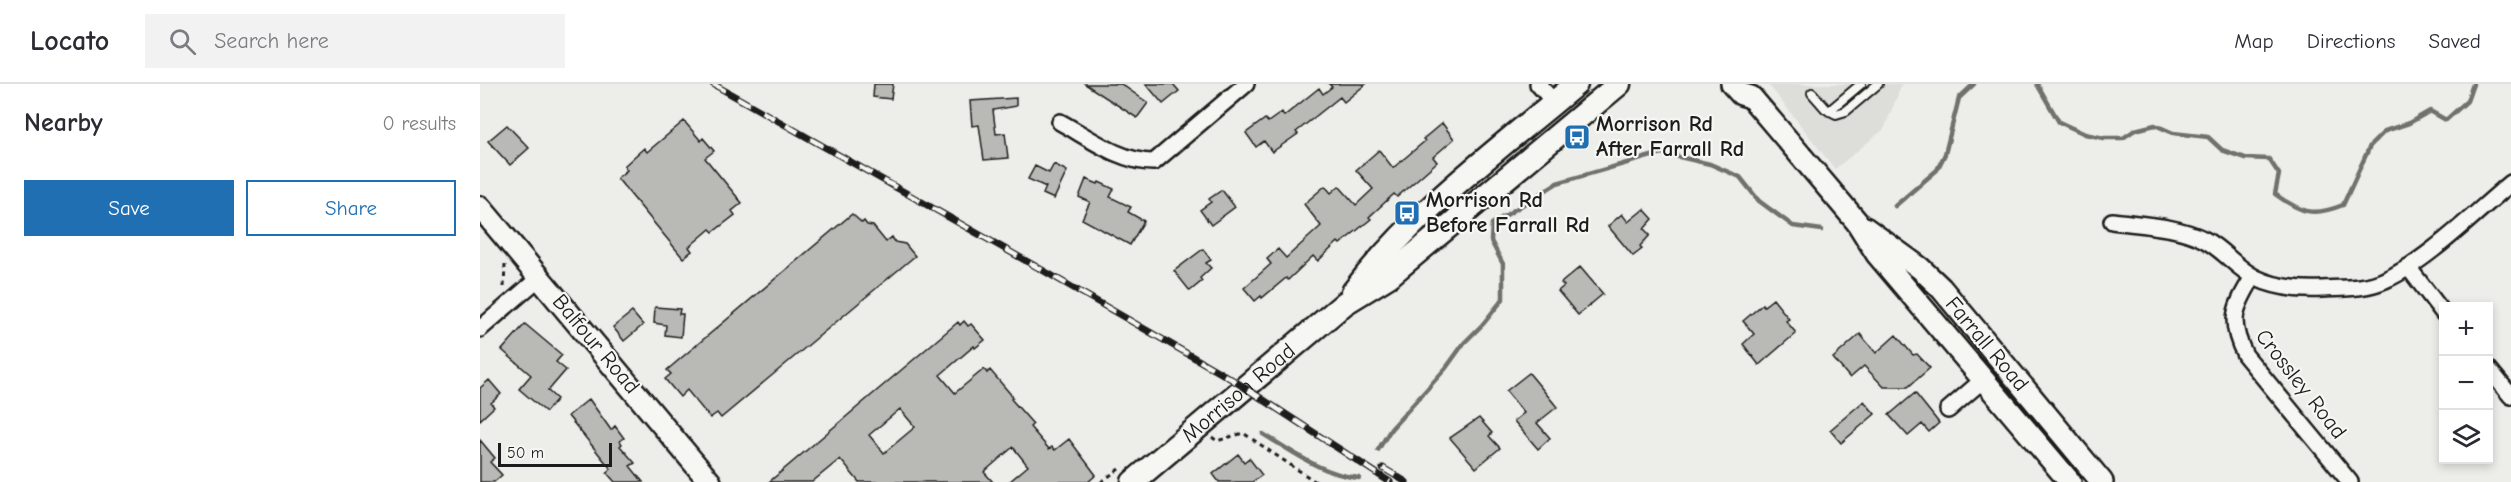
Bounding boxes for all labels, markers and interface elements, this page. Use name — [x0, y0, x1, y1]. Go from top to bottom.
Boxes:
search box — [145, 14, 565, 68]
text: Locato — [30, 25, 109, 57]
icon: search — [166, 25, 199, 58]
text: Search here — [214, 28, 329, 54]
text: Map — [2234, 29, 2274, 53]
text: Directions — [2307, 29, 2396, 53]
text: Saved — [2429, 29, 2481, 53]
text: Nearby — [24, 108, 103, 138]
place label: Morrison Rd After Farrall Rd — [1596, 111, 1744, 162]
text: 0 results — [383, 112, 456, 135]
bus stop icon: Morrison Rd After Farrall Rd — [1562, 122, 1592, 152]
button: Save — [24, 180, 234, 236]
button: Share — [246, 180, 456, 236]
place label: Morrison Rd Before Farrall Rd — [1426, 187, 1590, 238]
bus stop icon: Morrison Rd Before Farrall Rd — [1392, 198, 1422, 228]
street label: Balfour Road — [547, 289, 645, 399]
street label: Farrall Road — [1940, 291, 2034, 397]
map controls — [2439, 302, 2493, 464]
button: + — [2439, 302, 2493, 356]
street label: Crossley Road — [2250, 324, 2352, 444]
street label: Morrison Road — [1176, 338, 1300, 448]
button: − — [2439, 356, 2493, 410]
button: layers — [2439, 410, 2493, 464]
scale bar — [498, 440, 612, 468]
text: 50 m — [507, 444, 544, 462]

